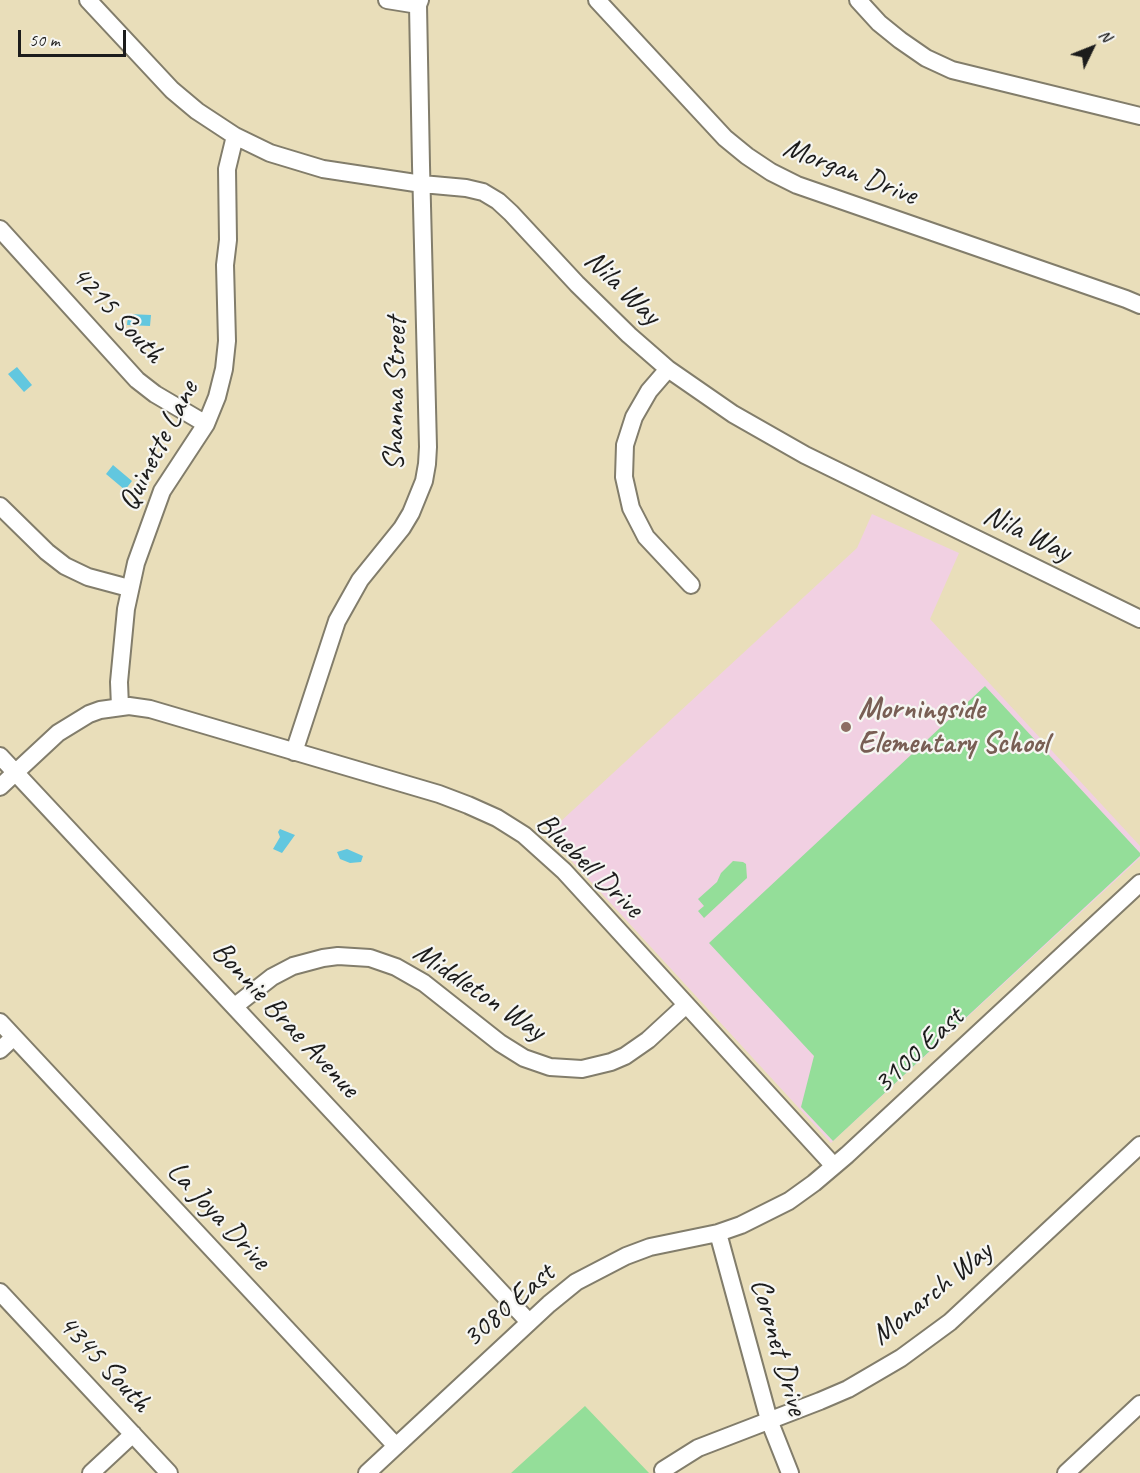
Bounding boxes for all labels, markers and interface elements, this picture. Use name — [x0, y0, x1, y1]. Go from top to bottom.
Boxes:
scale bar — [21, 18, 129, 56]
north arrow — [1062, 18, 1122, 78]
text: N — [1094, 25, 1116, 46]
text: 50 m — [29, 29, 60, 51]
street label: Morgan Drive — [778, 130, 922, 214]
street label: Nila Way — [576, 243, 668, 333]
street label: 4215 South — [63, 259, 171, 371]
street label: Shanna Street — [377, 317, 415, 471]
street label: Quinette Lane — [111, 375, 207, 517]
street label: Nila Way — [977, 497, 1077, 571]
place label: Morningside Elementary School — [858, 692, 1048, 762]
marker: Morningside Elementary School — [839, 720, 853, 734]
street label: Bluebell Drive — [528, 806, 650, 926]
street label: Bonnie Brae Avenue — [203, 934, 367, 1106]
street label: Middleton Way — [406, 935, 552, 1049]
street label: 3100 East — [866, 1000, 972, 1102]
street label: La Joya Drive — [159, 1154, 277, 1278]
street label: Monarch Way — [864, 1234, 1000, 1354]
street label: 3080 East — [456, 1256, 562, 1356]
street label: Coronet Drive — [741, 1275, 815, 1419]
street label: 4345 South — [50, 1308, 158, 1420]

